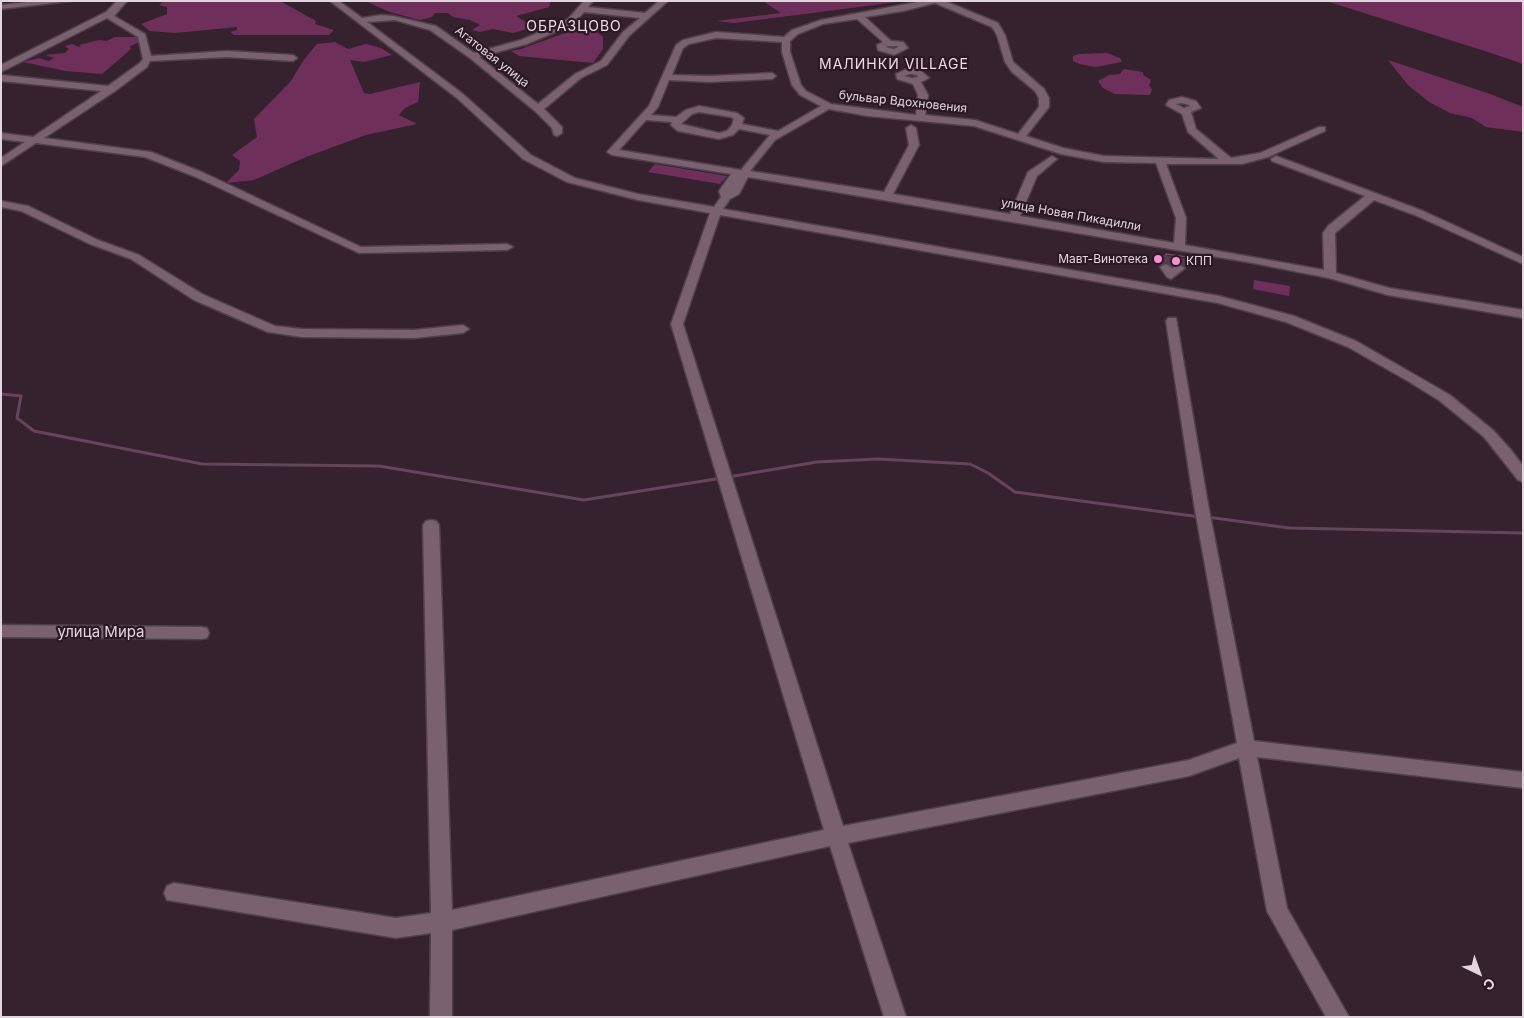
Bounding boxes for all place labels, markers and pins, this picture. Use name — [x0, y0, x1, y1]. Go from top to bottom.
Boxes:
place label: Мавт-Винотека — [1058, 252, 1148, 266]
marker: Мавт-Винотека — [1152, 253, 1164, 265]
place label: КПП — [1186, 254, 1212, 268]
marker: КПП — [1170, 255, 1182, 267]

